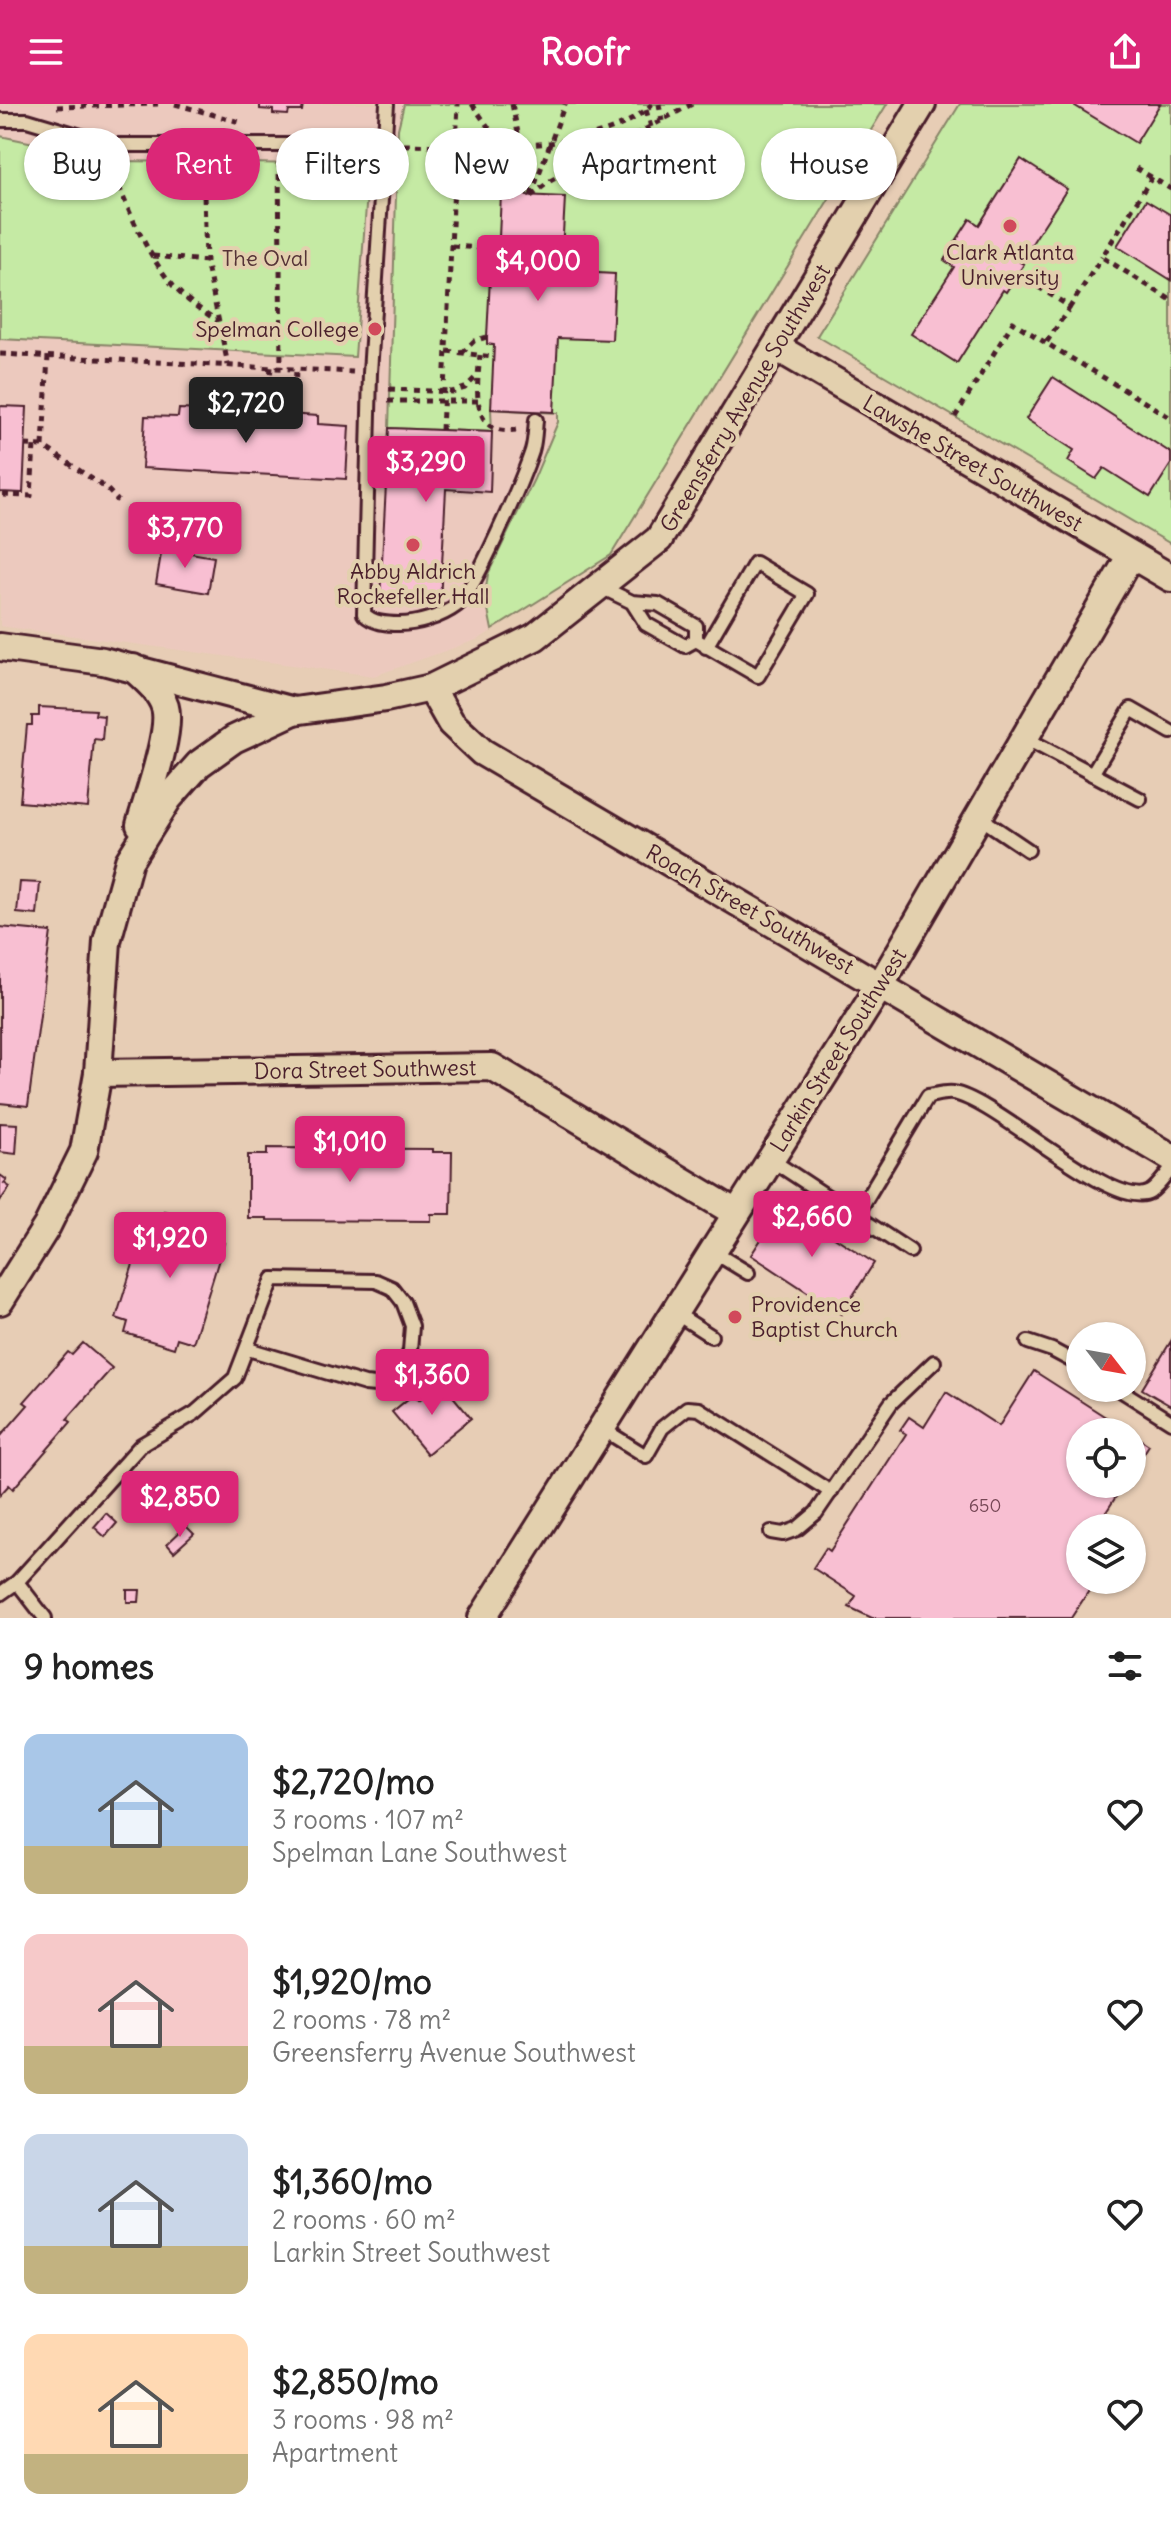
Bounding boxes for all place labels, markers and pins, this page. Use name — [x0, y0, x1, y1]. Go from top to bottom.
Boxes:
marker: Clark Atlanta University — [1001, 217, 1019, 235]
pin: $4,000 — [473, 235, 603, 303]
place label: Clark Atlanta University — [946, 238, 1074, 291]
place label: Spelman College — [195, 315, 359, 343]
marker: Spelman College — [366, 320, 384, 338]
pin: $2,720 — [181, 377, 311, 445]
pin: $3,290 — [361, 436, 491, 504]
pin: $3,770 — [120, 502, 250, 570]
marker: Abby Aldrich Rockefeller Hall — [404, 536, 422, 554]
place label: Abby Aldrich Rockefeller Hall — [337, 557, 489, 610]
pin: $1,010 — [285, 1116, 415, 1184]
pin: $2,660 — [747, 1191, 877, 1259]
pin: $1,920 — [105, 1212, 235, 1280]
place label: Providence Baptist Church — [751, 1290, 898, 1343]
marker: Providence Baptist Church — [726, 1308, 744, 1326]
pin: $1,360 — [367, 1349, 497, 1417]
pin: $2,850 — [115, 1471, 245, 1539]

